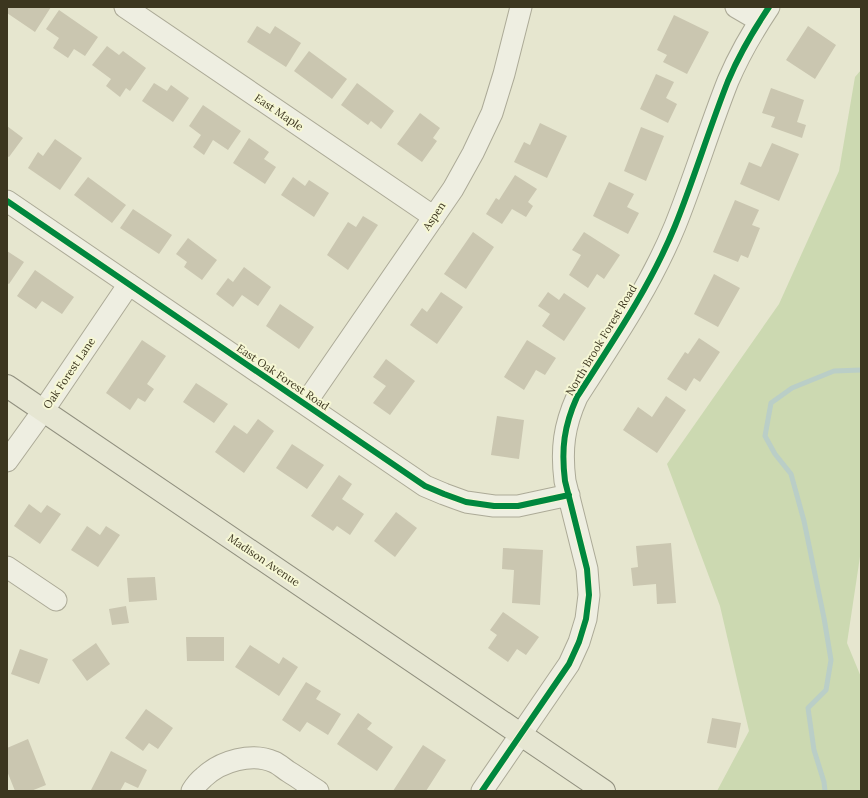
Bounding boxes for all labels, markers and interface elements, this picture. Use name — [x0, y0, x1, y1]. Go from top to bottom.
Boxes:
street label: East Maple — [252, 91, 306, 133]
street label: Aspen — [419, 199, 449, 234]
street label: North Brook Forest Road — [562, 282, 640, 398]
street label: Oak Forest Lane — [40, 335, 98, 411]
street label: East Oak Forest Road — [234, 341, 332, 413]
street label: Madison Avenue — [225, 531, 303, 589]

